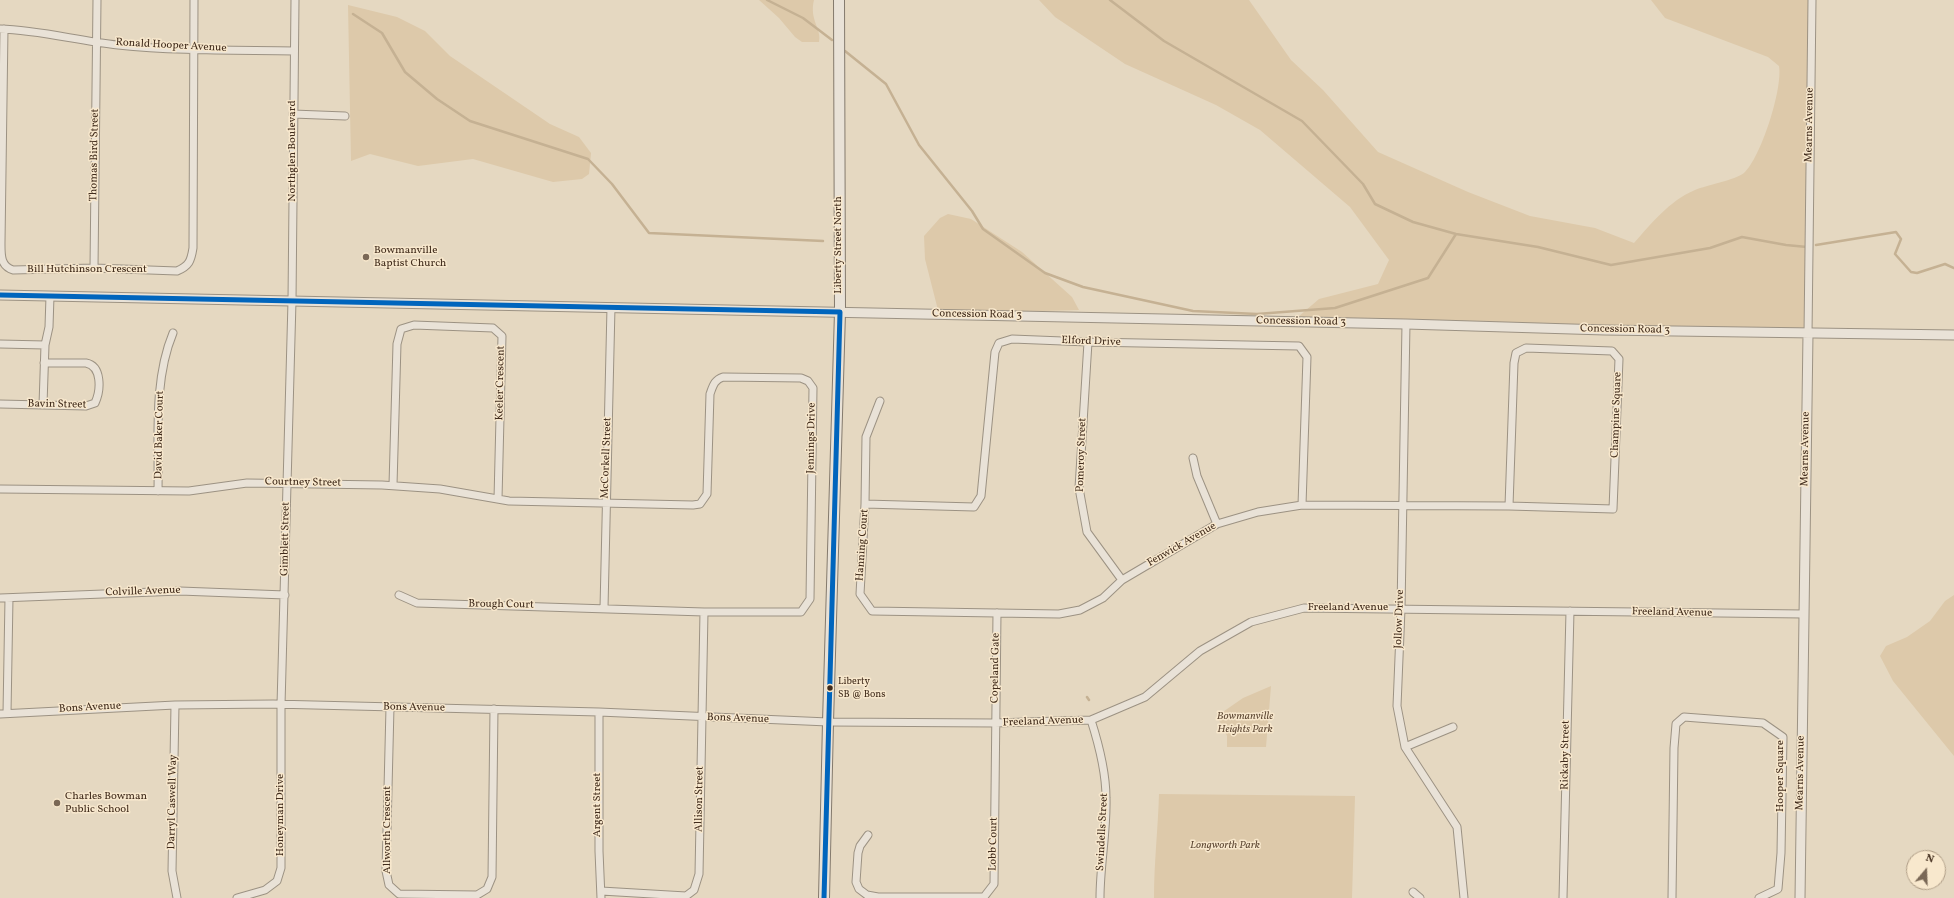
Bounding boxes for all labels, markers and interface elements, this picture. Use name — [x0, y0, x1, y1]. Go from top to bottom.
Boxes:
street label: Ronald Hooper Avenue — [115, 36, 227, 56]
street label: Mearns Avenue — [1803, 88, 1817, 162]
street label: Northglen Boulevard — [286, 100, 300, 202]
street label: Thomas Bird Street — [88, 109, 102, 201]
street label: Liberty Street North — [832, 196, 846, 294]
place label: Bowmanville Baptist Church — [374, 244, 446, 270]
marker: Bowmanville Baptist Church — [361, 252, 371, 262]
street label: Bill Hutchinson Crescent — [27, 263, 147, 277]
street label: Concession Road 3 — [932, 308, 1022, 322]
street label: Concession Road 3 — [1256, 315, 1346, 329]
street label: Concession Road 3 — [1580, 323, 1670, 337]
street label: Elford Drive — [1061, 334, 1121, 350]
street label: Keeler Crescent — [494, 345, 508, 421]
street label: Champine Square — [1609, 372, 1625, 458]
street label: David Baker Court — [153, 391, 167, 479]
street label: Bavin Street — [28, 398, 86, 412]
street label: Jennings Drive — [805, 402, 819, 474]
street label: Mearns Avenue — [1799, 412, 1813, 486]
street label: McCorkell Street — [599, 417, 615, 499]
street label: Pomeroy Street — [1074, 418, 1090, 492]
street label: Courtney Street — [265, 476, 341, 490]
street label: Gimblett Street — [279, 502, 293, 576]
street label: Hanning Court — [854, 508, 872, 582]
street label: Fenwick Avenue — [1145, 520, 1219, 570]
street label: Colville Avenue — [105, 584, 181, 600]
street label: Jollow Drive — [1392, 589, 1408, 649]
street label: Brough Court — [468, 598, 534, 612]
street label: Freeland Avenue — [1308, 601, 1388, 615]
street label: Freeland Avenue — [1632, 606, 1712, 620]
street label: Copeland Gate — [989, 633, 1003, 703]
place label: Liberty SB @ Bons — [838, 676, 886, 700]
marker: Liberty SB @ Bons — [825, 683, 835, 693]
street label: Bons Avenue — [59, 700, 121, 716]
street label: Bons Avenue — [383, 701, 445, 715]
park label: Bowmanville Heights Park — [1217, 710, 1273, 736]
street label: Bons Avenue — [707, 711, 769, 727]
street label: Freeland Avenue — [1002, 714, 1084, 730]
street label: Rickaby Street — [1559, 720, 1573, 790]
street label: Mearns Avenue — [1794, 736, 1808, 810]
street label: Hooper Square — [1774, 740, 1788, 812]
street label: Darryl Caswell Way — [166, 754, 180, 850]
street label: Allison Street — [693, 766, 707, 832]
street label: Argent Street — [591, 773, 605, 837]
street label: Honeyman Drive — [274, 774, 288, 856]
street label: Allworth Crescent — [381, 786, 395, 874]
place label: Charles Bowman Public School — [65, 790, 147, 816]
street label: Swindells Street — [1094, 793, 1112, 871]
marker: Charles Bowman Public School — [52, 798, 62, 808]
street label: Lobb Court — [987, 817, 1001, 871]
park label: Longworth Park — [1190, 839, 1260, 853]
north arrow — [1906, 850, 1946, 890]
text: N — [1924, 851, 1936, 868]

